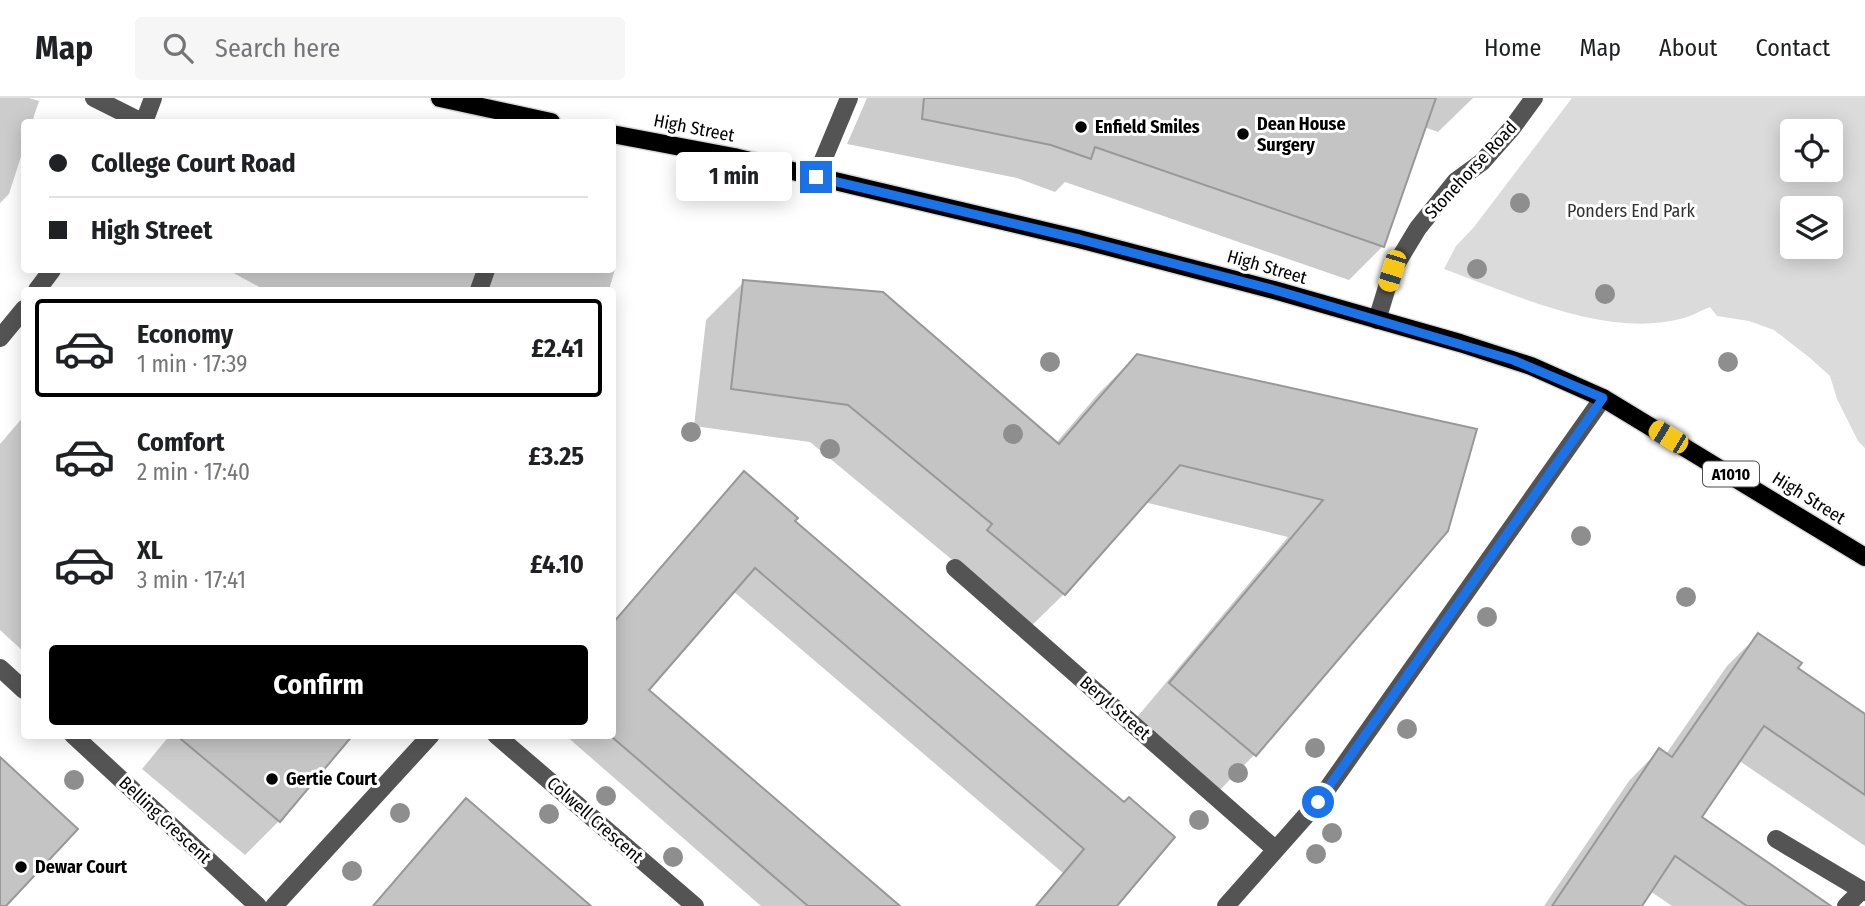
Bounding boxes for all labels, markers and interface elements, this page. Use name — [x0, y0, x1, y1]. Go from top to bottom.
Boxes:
search box — [135, 17, 625, 80]
text: Map — [35, 28, 93, 68]
icon: search — [159, 29, 197, 67]
text: Search here — [215, 33, 340, 64]
text: Home — [1484, 34, 1541, 62]
text: Map — [1579, 34, 1621, 62]
text: About — [1659, 34, 1717, 62]
text: Contact — [1755, 34, 1830, 62]
street label: High Street — [652, 109, 736, 147]
place label: Dean House Surgery — [1257, 113, 1346, 156]
place label: Enfield Smiles — [1095, 116, 1200, 138]
street label: Stonehorse Road — [1420, 117, 1522, 223]
marker: Enfield Smiles — [1073, 119, 1089, 135]
map controls — [1780, 119, 1843, 259]
button: locate — [1780, 119, 1843, 182]
marker: Dean House Surgery — [1235, 126, 1251, 142]
text: College Court Road — [91, 148, 296, 179]
callout: 1 min — [676, 153, 792, 202]
route end — [800, 161, 832, 193]
text: 1 min — [709, 162, 759, 190]
button: layers — [1780, 196, 1843, 259]
park label: Ponders End Park — [1567, 200, 1696, 222]
text: High Street — [91, 215, 212, 246]
street label: High Street — [1225, 245, 1309, 289]
car — [1376, 248, 1409, 294]
icon: car — [53, 317, 116, 380]
text: Economy — [137, 319, 233, 350]
text: £2.41 — [531, 333, 584, 364]
text: 1 min · 17:39 — [137, 350, 247, 378]
car — [1645, 417, 1692, 457]
icon: car — [53, 425, 116, 488]
text: Comfort — [137, 427, 225, 458]
text: £3.25 — [528, 441, 584, 472]
text: 2 min · 17:40 — [137, 458, 250, 486]
road number: A1010 — [1703, 462, 1759, 486]
street label: High Street — [1768, 467, 1850, 529]
icon: car — [53, 533, 116, 596]
text: XL — [137, 535, 163, 566]
text: £4.10 — [530, 549, 584, 580]
text: 3 min · 17:41 — [137, 566, 246, 594]
button: Confirm — [49, 645, 588, 725]
street label: Beryl Street — [1075, 671, 1155, 745]
place label: Gertie Court — [286, 768, 378, 790]
marker: Gertie Court — [264, 771, 280, 787]
street label: Belling Crescent — [114, 772, 216, 868]
street label: Colwell Crescent — [542, 772, 648, 868]
route start — [1302, 786, 1334, 818]
place label: Dewar Court — [35, 856, 128, 878]
marker: Dewar Court — [13, 859, 29, 875]

